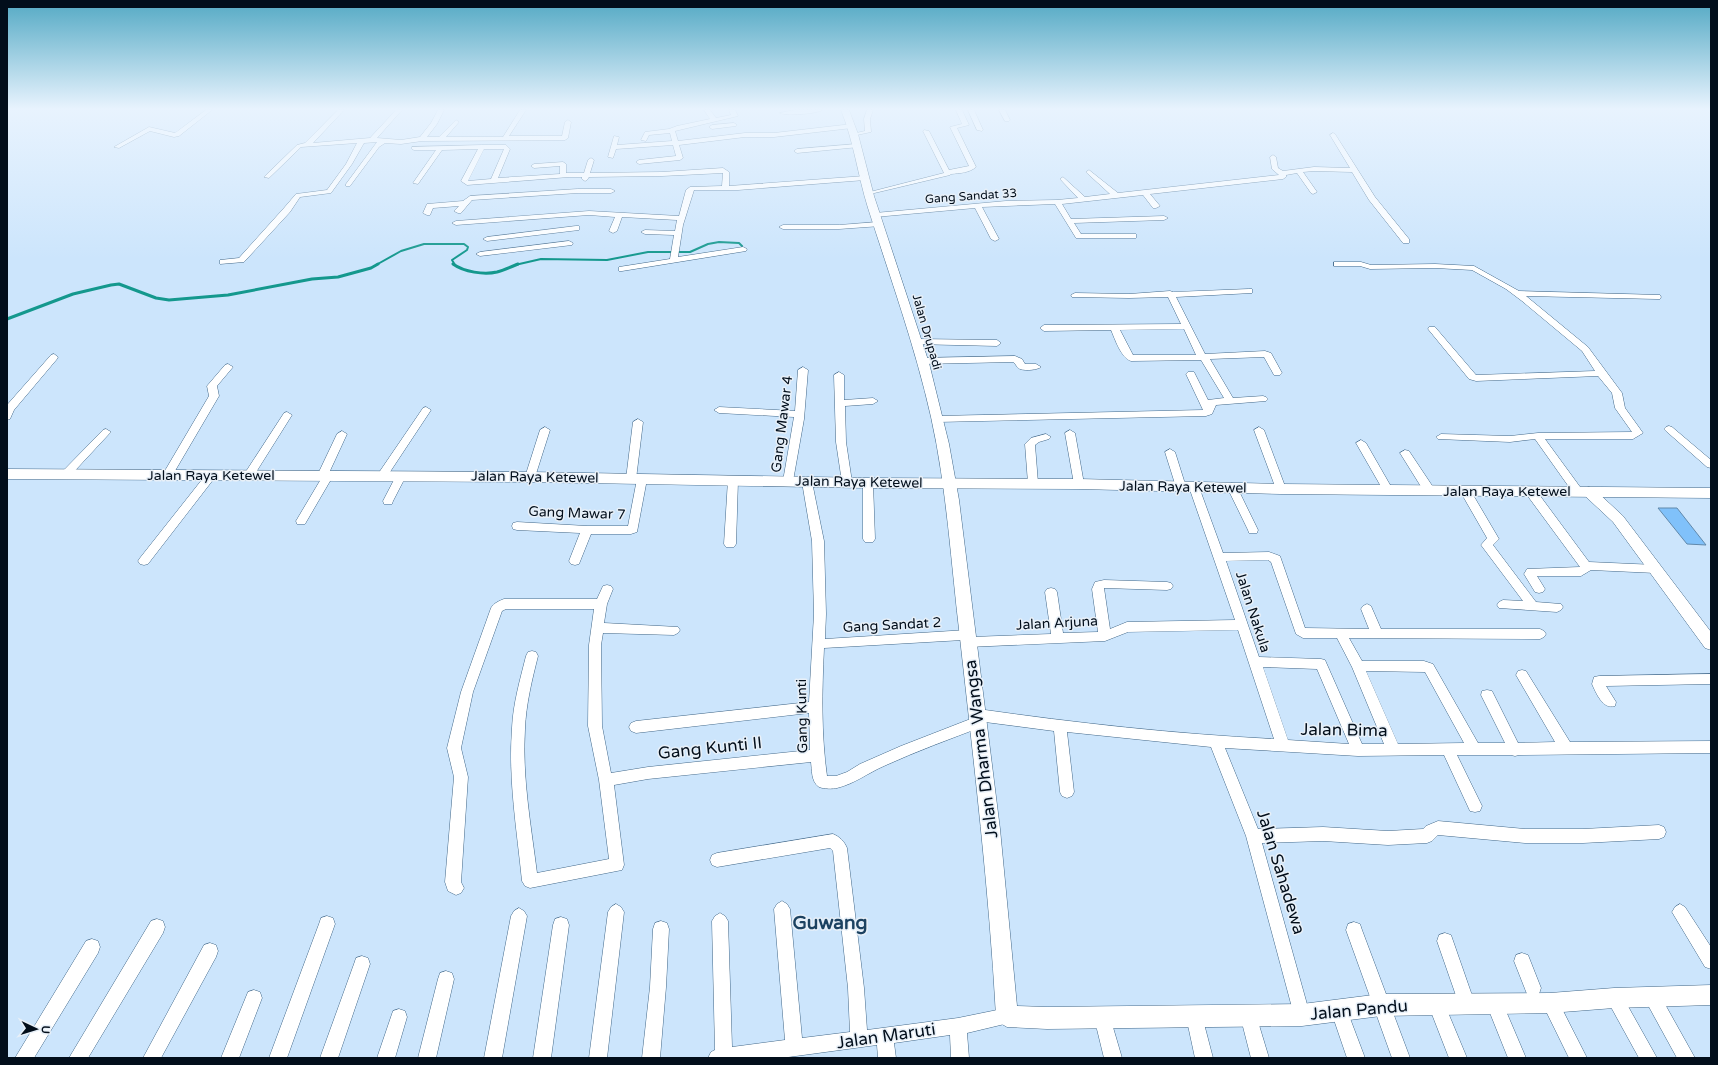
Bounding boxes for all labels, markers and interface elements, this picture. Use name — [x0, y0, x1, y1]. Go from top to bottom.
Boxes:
street label: Gang Sandat 33 — [925, 186, 1017, 206]
street label: Jalan Drupadi — [909, 292, 945, 372]
street label: Gang Mawar 4 — [768, 374, 796, 473]
street label: Jalan Raya Ketewel — [147, 467, 275, 484]
street label: Jalan Raya Ketewel — [471, 467, 599, 487]
street label: Jalan Raya Ketewel — [795, 472, 923, 492]
street label: Jalan Raya Ketewel — [1119, 477, 1247, 497]
street label: Jalan Raya Ketewel — [1443, 483, 1571, 500]
street label: Gang Mawar 7 — [528, 503, 626, 523]
street label: Jalan Nakula — [1232, 569, 1274, 655]
street label: Jalan Arjuna — [1016, 612, 1098, 634]
street label: Gang Sandat 2 — [842, 614, 942, 636]
street label: Jalan Dharma Wangsa — [960, 659, 1002, 839]
street label: Gang Kunti — [793, 679, 811, 753]
street label: Jalan Bima — [1300, 719, 1388, 741]
street label: Gang Kunti II — [657, 732, 763, 764]
street label: Jalan Sahadewa — [1252, 807, 1310, 937]
district label: Guwang — [792, 912, 868, 935]
street label: Jalan Pandu — [1309, 995, 1409, 1025]
north arrow — [16, 1009, 56, 1049]
street label: Jalan Maruti — [835, 1019, 937, 1053]
text: U — [39, 1025, 52, 1034]

